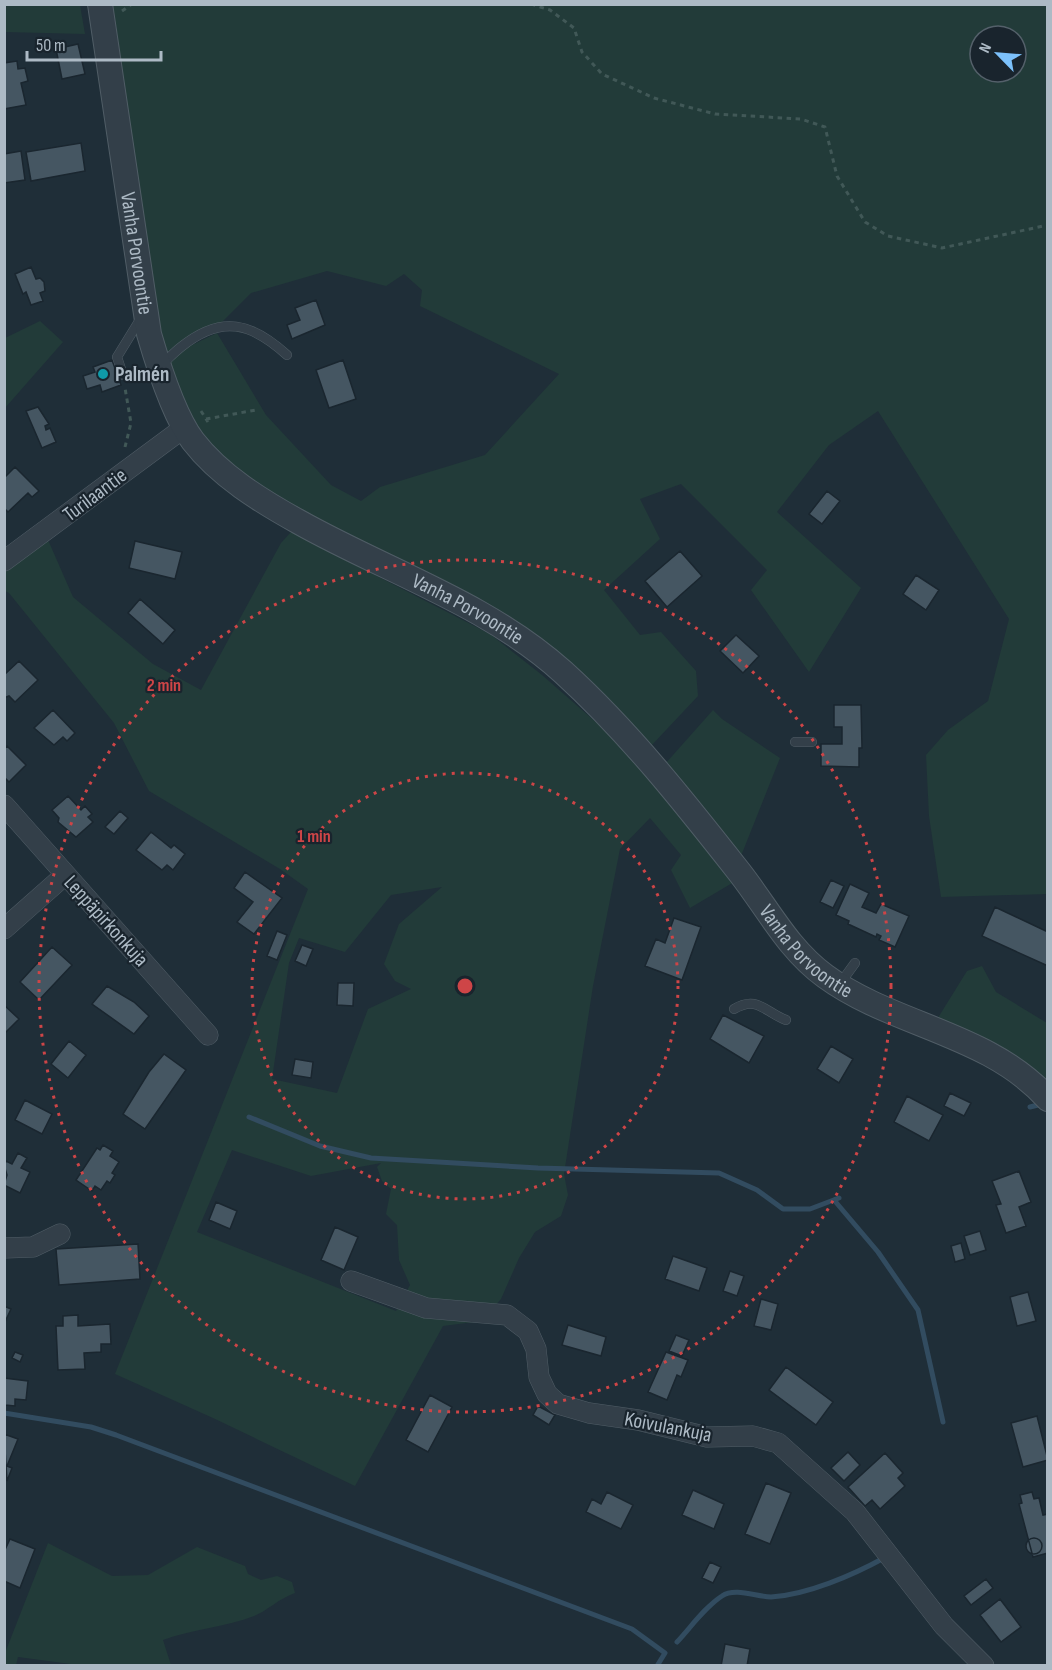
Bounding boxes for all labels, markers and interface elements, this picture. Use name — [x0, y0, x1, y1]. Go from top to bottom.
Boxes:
scale bar — [27, 24, 160, 62]
north arrow — [968, 24, 1028, 84]
text: 50 m — [36, 35, 66, 56]
text: N — [975, 40, 996, 56]
street label: Vanha Porvoontie — [116, 190, 158, 316]
place label: Palmén — [115, 362, 169, 387]
marker: Palmén — [96, 367, 110, 381]
street label: Turilaantie — [58, 463, 132, 527]
street label: Vanha Porvoontie — [408, 568, 528, 650]
text: 2 min — [147, 675, 181, 696]
text: 1 min — [297, 826, 331, 847]
street label: Leppäpirkonkuja — [59, 870, 153, 972]
street label: Vanha Porvoontie — [754, 900, 857, 1003]
centre of rings — [455, 976, 475, 996]
street label: Koivulankuja — [622, 1406, 714, 1448]

